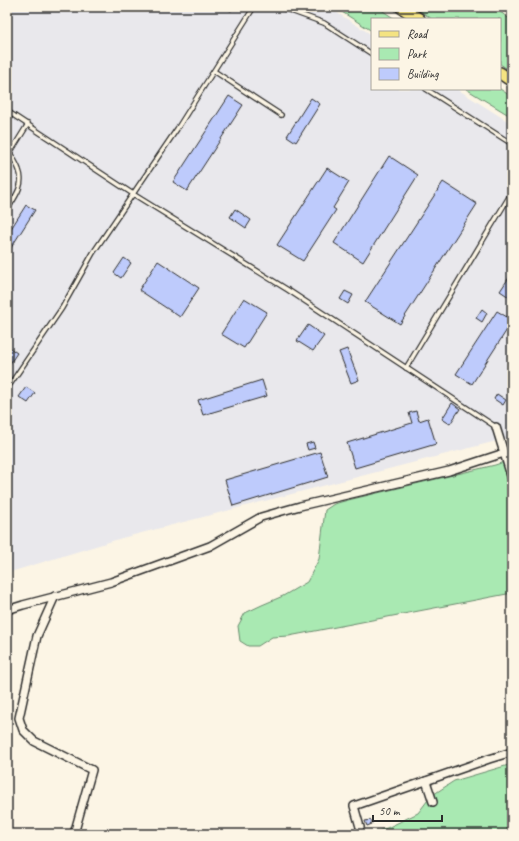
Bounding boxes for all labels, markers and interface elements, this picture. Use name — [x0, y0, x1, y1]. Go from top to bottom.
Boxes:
legend — [371, 18, 501, 90]
text: Road — [407, 26, 429, 42]
text: Park — [407, 46, 428, 62]
text: Building — [407, 66, 439, 82]
scale bar — [373, 797, 442, 823]
text: 50 m — [379, 803, 401, 819]

